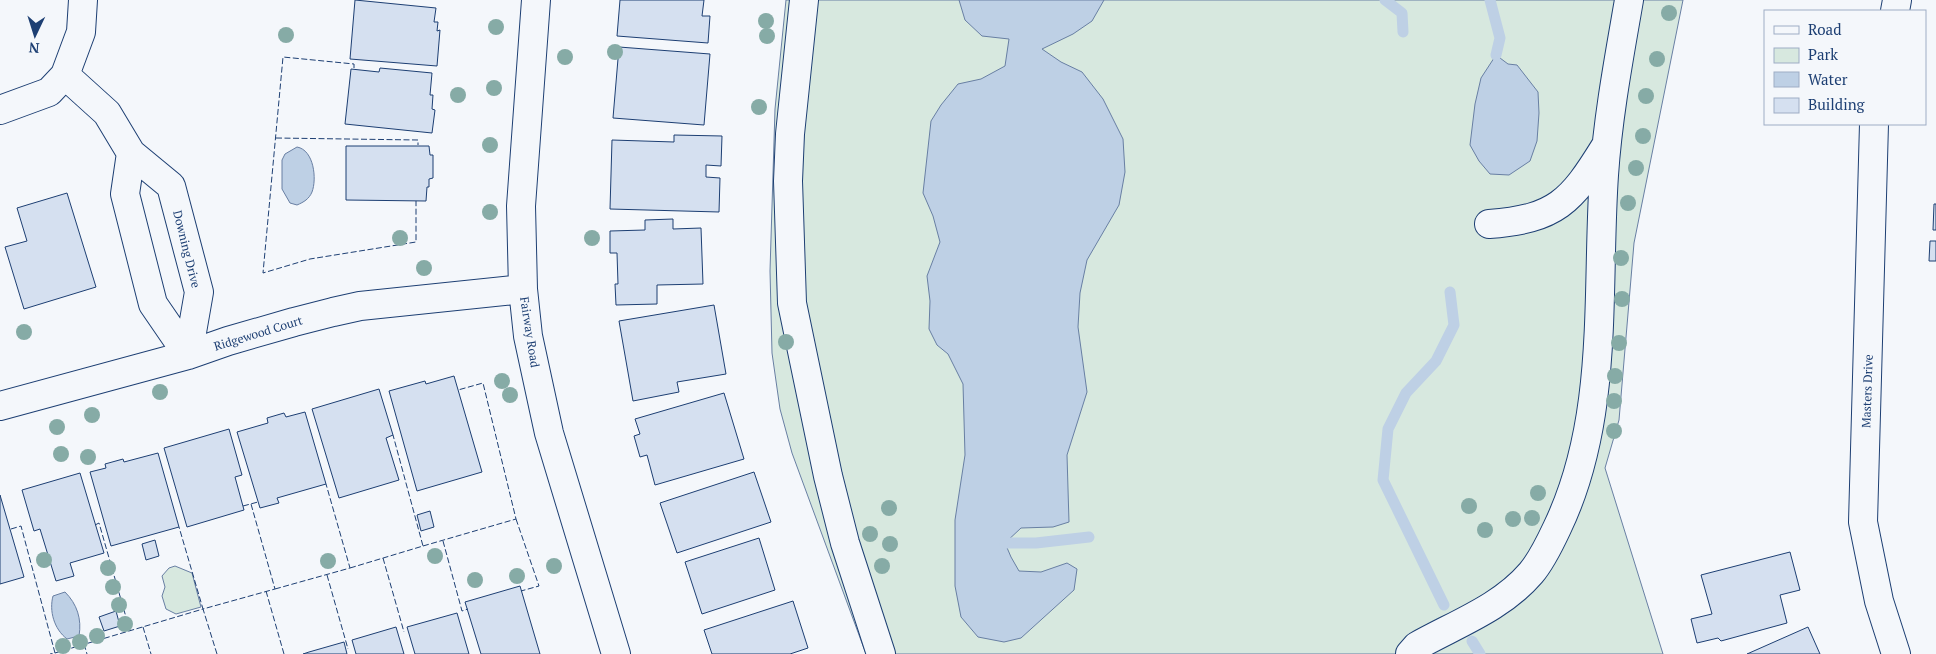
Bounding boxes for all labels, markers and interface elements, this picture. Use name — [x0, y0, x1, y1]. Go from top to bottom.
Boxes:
north arrow — [10, 10, 60, 60]
legend — [1764, 10, 1926, 125]
text: Road — [1808, 19, 1841, 39]
text: N — [28, 39, 40, 58]
text: Park — [1808, 44, 1838, 64]
text: Water — [1808, 69, 1848, 89]
text: Building — [1808, 94, 1866, 114]
street label: Downing Drive — [170, 209, 204, 289]
street label: Fairway Road — [517, 296, 543, 369]
street label: Ridgewood Court — [212, 312, 305, 354]
street label: Masters Drive — [1858, 354, 1876, 428]

